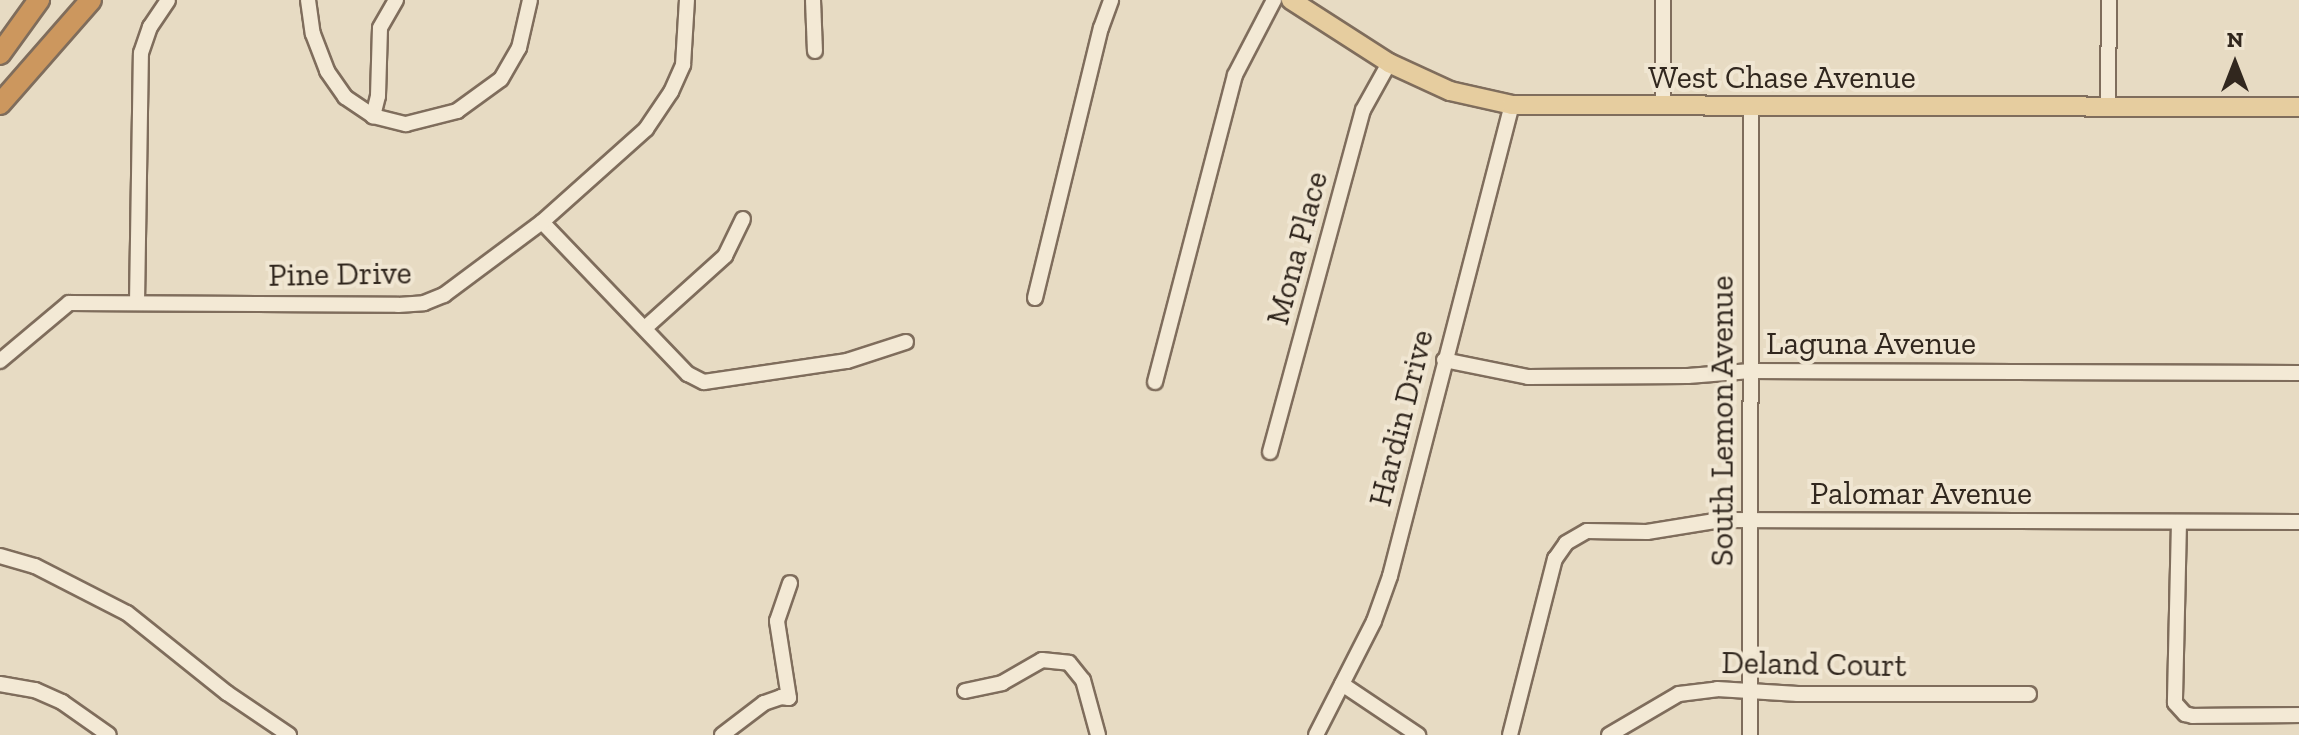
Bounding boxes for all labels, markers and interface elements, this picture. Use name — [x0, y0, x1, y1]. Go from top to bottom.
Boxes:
north arrow — [2195, 24, 2275, 104]
text: N — [2227, 26, 2243, 53]
street label: West Chase Avenue — [1648, 58, 1916, 96]
street label: Mona Place — [1258, 167, 1336, 329]
street label: Pine Drive — [268, 254, 412, 294]
street label: South Lemon Avenue — [1703, 275, 1741, 567]
street label: Laguna Avenue — [1766, 324, 1976, 362]
street label: Hardin Drive — [1361, 326, 1441, 510]
street label: Palomar Avenue — [1809, 474, 2033, 512]
street label: Deland Court — [1721, 643, 1907, 685]

